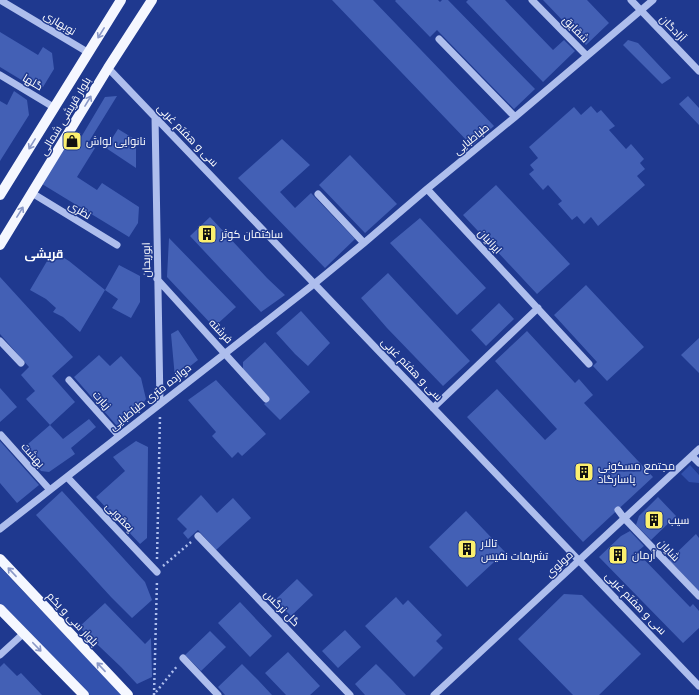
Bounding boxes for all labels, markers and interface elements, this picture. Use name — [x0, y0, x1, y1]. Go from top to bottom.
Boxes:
street label: نوبهاری — [41, 7, 79, 39]
street label: آزادگان — [656, 11, 690, 45]
street label: شقایق — [559, 12, 593, 46]
one-way arrow — [96, 27, 104, 39]
street label: گلها — [20, 70, 46, 94]
street label: بلوار قریشی شمالی — [35, 74, 95, 158]
one-way arrow — [85, 95, 93, 107]
street label: سی و هفتم غربی — [154, 100, 222, 170]
street label: طباطبایی — [450, 120, 492, 158]
shop icon: نانوایی لواش — [61, 130, 83, 152]
place label: نانوایی لواش — [86, 133, 146, 149]
one-way arrow — [28, 138, 36, 149]
street label: نظری — [65, 197, 95, 223]
one-way arrow — [17, 206, 25, 218]
building icon: ساختمان کوثر — [196, 223, 218, 245]
street label: ایرانیان — [474, 225, 506, 257]
place label: ساختمان کوثر — [220, 226, 283, 242]
street label: ابوریحان — [138, 242, 154, 278]
district label: قریشی — [25, 245, 63, 262]
street label: فرشته — [205, 315, 237, 347]
street label: سی و هفتم غربی — [378, 334, 446, 404]
street label: دوازده متری طباطبایی — [106, 360, 194, 434]
street label: زیارت — [89, 387, 115, 413]
street label: بهشت — [17, 439, 49, 471]
place label: مجتمع مسکونی پاسارگاد — [598, 458, 675, 487]
building icon: مجتمع مسکونی پاسارگاد — [573, 461, 595, 483]
street label: یعقوبی — [102, 499, 138, 536]
building icon: سیب — [643, 509, 665, 531]
place label: سیب — [668, 512, 689, 528]
place label: تالار تشریفات نفیس — [480, 535, 548, 564]
street label: شایان — [654, 535, 684, 565]
building icon: تالار تشریفات نفیس — [456, 538, 478, 560]
building icon: آرمان — [607, 544, 629, 566]
street label: مولوی — [542, 547, 576, 581]
place label: آرمان — [632, 547, 656, 563]
one-way arrow — [7, 567, 17, 577]
street label: سی و هفتم غربی — [602, 568, 670, 638]
street label: گل نرگس — [260, 586, 304, 630]
street label: بلوار سی و یکم — [43, 588, 103, 650]
one-way arrow — [32, 642, 42, 652]
one-way arrow — [97, 662, 106, 672]

